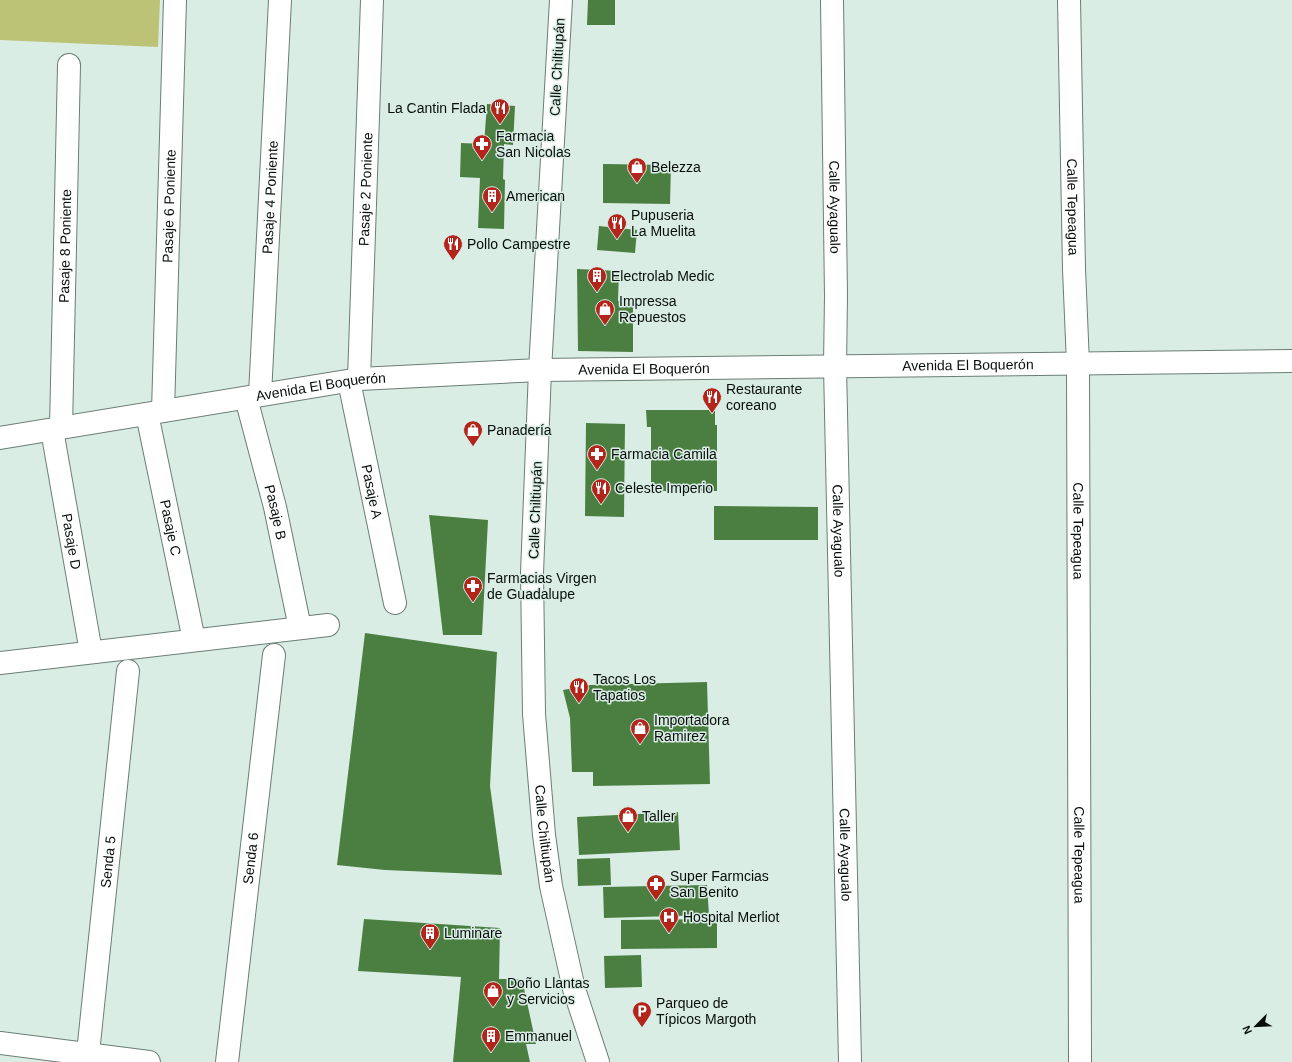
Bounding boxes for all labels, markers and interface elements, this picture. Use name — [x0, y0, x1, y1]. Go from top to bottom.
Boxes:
street label: Calle Chiltiupán — [546, 18, 568, 116]
restaurant icon: La Cantin Flada — [489, 97, 511, 125]
place label: La Cantin Flada — [387, 100, 486, 116]
place label: Farmacia San Nicolas — [496, 128, 571, 160]
street label: Pasaje 2 Poniente — [356, 132, 375, 246]
pharmacy icon: Farmacia San Nicolas — [471, 133, 493, 161]
street label: Pasaje 4 Poniente — [259, 140, 281, 254]
street label: Pasaje 6 Poniente — [159, 149, 179, 263]
shop icon: Belezza — [626, 156, 648, 184]
street label: Calle Tepeagua — [1064, 158, 1082, 256]
place label: Belezza — [651, 159, 701, 175]
street label: Calle Ayagualo — [826, 160, 843, 254]
building icon: American — [481, 185, 503, 213]
place label: American — [506, 188, 565, 204]
street label: Pasaje 8 Poniente — [56, 189, 74, 303]
place label: Pupuseria La Muelita — [631, 207, 696, 239]
restaurant icon: Pupuseria La Muelita — [606, 212, 628, 240]
restaurant icon: Pollo Campestre — [442, 233, 464, 261]
place label: Pollo Campestre — [467, 236, 571, 252]
building icon: Electrolab Medic — [586, 265, 608, 293]
place label: Electrolab Medic — [611, 268, 715, 284]
place label: Impressa Repuestos — [619, 293, 686, 325]
shop icon: Impressa Repuestos — [594, 298, 616, 326]
street label: Avenida El Boquerón — [902, 356, 1034, 374]
street label: Avenida El Boquerón — [578, 360, 710, 378]
street label: Avenida El Boquerón — [255, 370, 386, 404]
place label: Restaurante coreano — [726, 381, 802, 413]
restaurant icon: Restaurante coreano — [701, 386, 723, 414]
shop icon: Panadería — [462, 419, 484, 447]
place label: Panadería — [487, 422, 552, 438]
pharmacy icon: Farmacia Camila — [586, 443, 608, 471]
place label: Farmacia Camila — [611, 446, 717, 462]
street label: Calle Chiltiupán — [525, 461, 545, 559]
street label: Pasaje A — [358, 463, 386, 521]
restaurant icon: Celeste Imperio — [590, 477, 612, 505]
place label: Celeste Imperio — [615, 480, 713, 496]
street label: Calle Tepeagua — [1070, 482, 1087, 580]
street label: Pasaje B — [261, 483, 290, 541]
street label: Calle Ayagualo — [830, 484, 848, 578]
street label: Pasaje C — [157, 498, 184, 557]
street label: Pasaje D — [59, 512, 84, 571]
place label: Farmacias Virgen de Guadalupe — [487, 570, 596, 602]
pharmacy icon: Farmacias Virgen de Guadalupe — [462, 575, 484, 603]
place label: Tacos Los Tapatios — [593, 671, 656, 703]
restaurant icon: Tacos Los Tapatios — [568, 676, 590, 704]
place label: Importadora Ramirez — [654, 712, 730, 744]
shop icon: Importadora Ramirez — [629, 717, 651, 745]
street label: Calle Chiltiupán — [532, 784, 558, 884]
shop icon: Taller — [617, 805, 639, 833]
street label: Calle Tepeagua — [1071, 806, 1088, 904]
place label: Taller — [642, 808, 676, 824]
street label: Calle Ayagualo — [837, 808, 855, 902]
street label: Senda 6 — [240, 831, 261, 885]
street label: Senda 5 — [97, 835, 119, 889]
place label: Super Farmcias San Benito — [670, 868, 769, 900]
pharmacy icon: Super Farmcias San Benito — [645, 873, 667, 901]
hospital icon: Hospital Merliot — [658, 906, 680, 934]
place label: Hospital Merliot — [683, 909, 780, 925]
building icon: Luminare — [419, 922, 441, 950]
place label: Luminare — [444, 925, 503, 941]
place label: Doño Llantas y Servicios — [507, 975, 590, 1007]
shop icon: Doño Llantas y Servicios — [482, 980, 504, 1008]
place label: Parqueo de Típicos Margoth — [656, 995, 756, 1027]
parking icon: Parqueo de Típicos Margoth — [631, 1000, 653, 1028]
north arrow — [1236, 1006, 1276, 1046]
text: N — [1240, 1024, 1254, 1036]
building icon: Emmanuel — [480, 1025, 502, 1053]
place label: Emmanuel — [505, 1028, 572, 1044]

